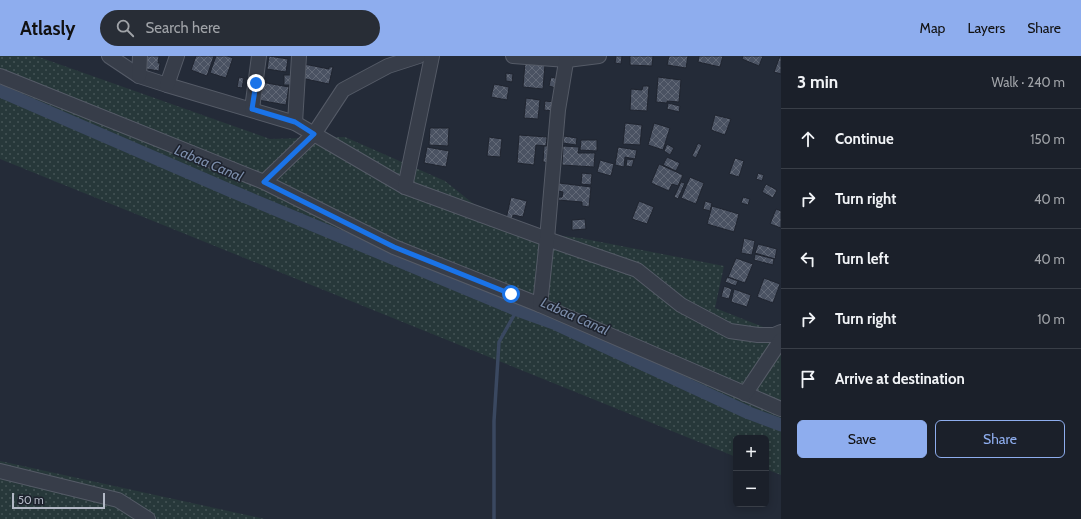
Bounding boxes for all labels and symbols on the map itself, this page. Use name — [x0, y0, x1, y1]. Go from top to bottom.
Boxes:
route end — [247, 74, 265, 92]
water label: Labaa Canal — [172, 140, 247, 186]
route start — [502, 285, 520, 303]
water label: Labaa Canal — [538, 293, 613, 339]
scale bar — [12, 491, 105, 510]

